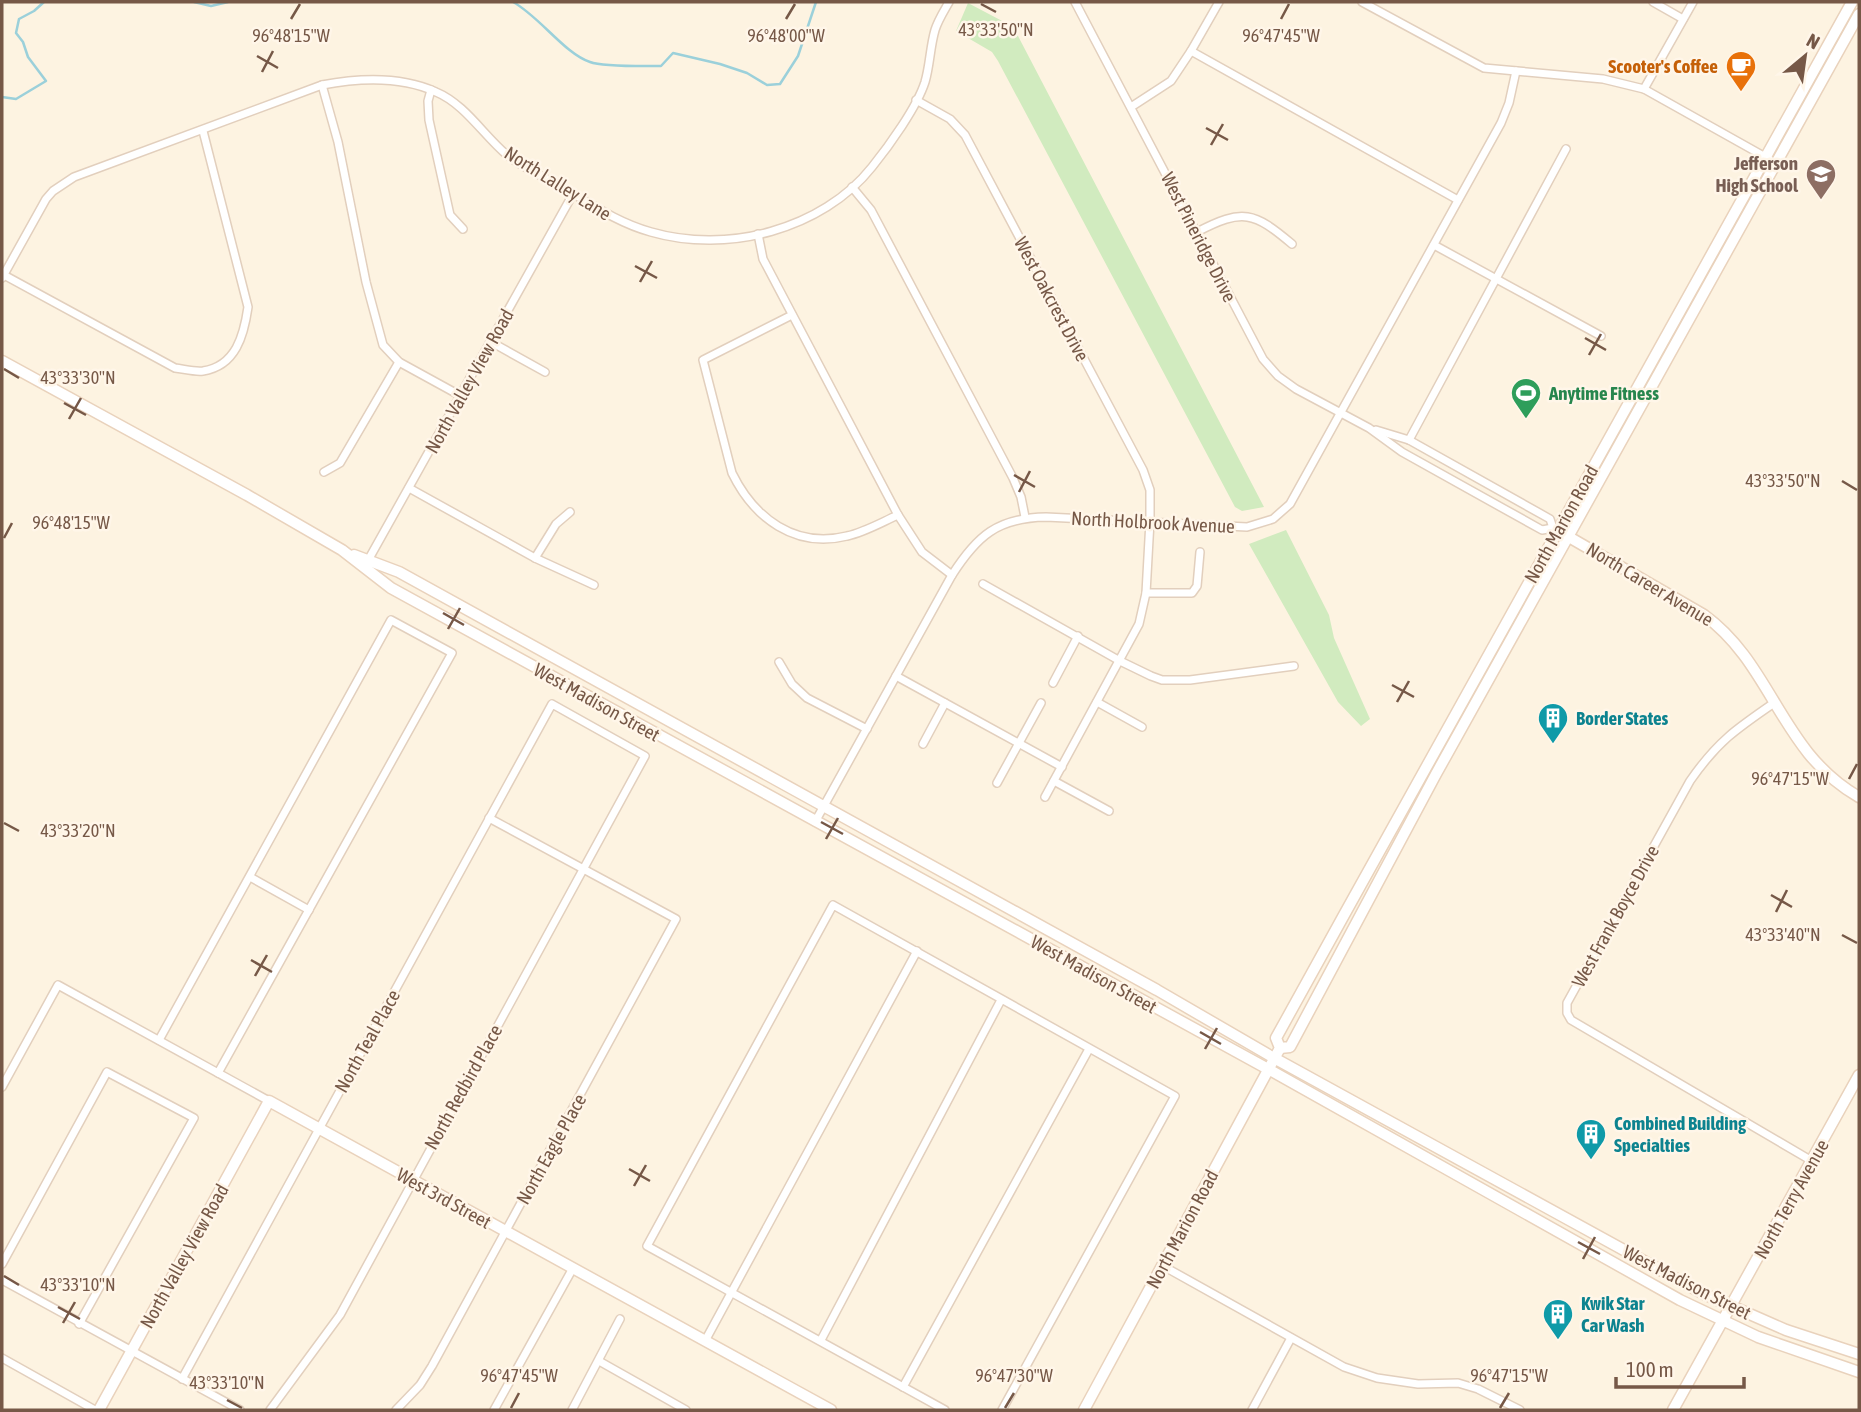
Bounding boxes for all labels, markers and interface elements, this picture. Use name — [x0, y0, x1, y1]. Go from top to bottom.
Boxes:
text: 43°33'50"N — [958, 19, 1034, 40]
north arrow — [1770, 21, 1840, 91]
text: 96°48'15"W — [252, 25, 330, 46]
text: 96°48'00"W — [747, 25, 825, 46]
text: 96°47'45"W — [1242, 25, 1320, 46]
text: N — [1803, 29, 1823, 53]
cafe icon: Scooter's Coffee — [1724, 49, 1758, 93]
place label: Scooter's Coffee — [1608, 55, 1718, 77]
street label: North Lalley Lane — [501, 141, 615, 225]
place label: Jefferson High School — [1715, 152, 1799, 196]
school or university icon: Jefferson High School — [1804, 157, 1838, 201]
street label: West Pineridge Drive — [1157, 168, 1241, 306]
street label: West Oakcrest Drive — [1010, 233, 1094, 365]
street label: North Valley View Road — [420, 305, 518, 457]
text: 43°33'30"N — [40, 367, 116, 388]
sports icon: Anytime Fitness — [1509, 376, 1543, 420]
place label: Anytime Fitness — [1548, 382, 1659, 404]
street label: North Marion Road — [1520, 461, 1602, 587]
text: 43°33'50"N — [1745, 470, 1821, 491]
street label: North Holbrook Avenue — [1071, 507, 1235, 537]
text: 96°48'15"W — [32, 512, 110, 533]
street label: North Career Avenue — [1583, 538, 1717, 630]
street label: West Madison Street — [530, 658, 664, 746]
building icon: Border States — [1536, 701, 1570, 745]
place label: Border States — [1576, 707, 1669, 729]
text: 96°47'15"W — [1751, 768, 1829, 789]
text: 43°33'20"N — [40, 820, 116, 841]
street label: West Frank Boyce Drive — [1567, 841, 1663, 991]
text: 43°33'40"N — [1745, 924, 1821, 945]
street label: West Madison Street — [1027, 930, 1161, 1018]
street label: North Teal Place — [330, 986, 404, 1096]
street label: North Redbird Place — [420, 1021, 506, 1153]
street label: North Eagle Place — [512, 1090, 590, 1208]
place label: Combined Building Specialties — [1614, 1112, 1747, 1156]
building icon: Combined Building Specialties — [1574, 1117, 1608, 1161]
street label: North Terry Avenue — [1749, 1136, 1833, 1262]
street label: West 3rd Street — [393, 1163, 495, 1233]
street label: North Marion Road — [1141, 1166, 1223, 1292]
street label: North Valley View Road — [135, 1180, 233, 1332]
street label: West Madison Street — [1619, 1240, 1755, 1324]
text: 43°33'10"N — [40, 1274, 116, 1295]
place label: Kwik Star Car Wash — [1581, 1292, 1645, 1336]
building icon: Kwik Star Car Wash — [1541, 1297, 1575, 1341]
scale bar — [1616, 1346, 1744, 1390]
text: 100 m — [1626, 1357, 1674, 1381]
text: 96°47'45"W — [480, 1365, 558, 1386]
text: 96°47'30"W — [975, 1365, 1053, 1386]
text: 96°47'15"W — [1470, 1365, 1548, 1386]
text: 43°33'10"N — [189, 1372, 265, 1393]

